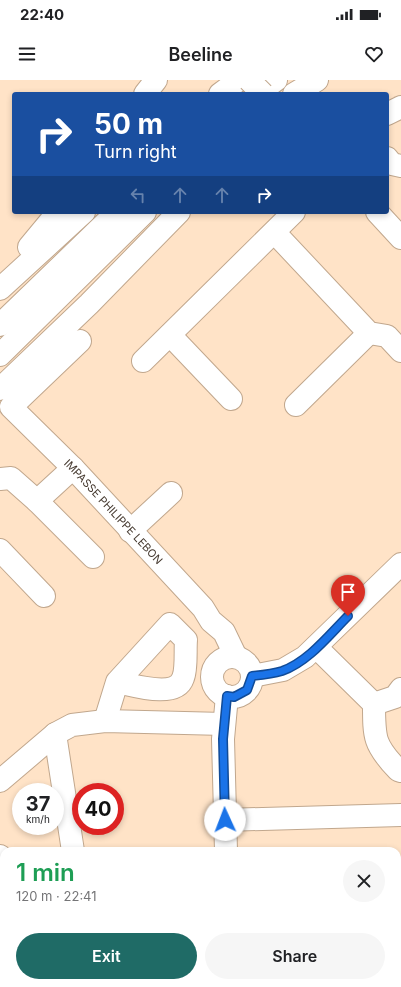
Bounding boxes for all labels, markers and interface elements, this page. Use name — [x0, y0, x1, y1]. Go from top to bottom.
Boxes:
text: 22:40 — [20, 5, 64, 24]
icon: menu — [16, 43, 38, 65]
icon: heart — [363, 43, 385, 65]
text: Beeline — [168, 44, 233, 65]
text: 50 m — [94, 107, 163, 141]
icon: right — [28, 108, 80, 160]
text: Turn right — [94, 141, 177, 162]
icon: left — [127, 184, 149, 206]
icon: ahead — [169, 184, 191, 206]
icon: ahead — [211, 184, 233, 206]
icon: right — [253, 184, 275, 206]
street label: IMPASSE PHILIPPE LEBON — [61, 456, 166, 567]
pin — [331, 575, 365, 616]
icon: arrive — [337, 581, 359, 603]
speed limit sign: 40 — [72, 783, 124, 835]
text: 37 — [26, 792, 50, 816]
position arrow — [204, 799, 246, 841]
text: km/h — [26, 813, 50, 825]
text: 1 min — [16, 858, 75, 887]
button: close — [343, 860, 385, 902]
text: 120 m · 22:41 — [16, 888, 97, 904]
button: Exit — [16, 933, 197, 979]
button: Share — [205, 933, 385, 979]

